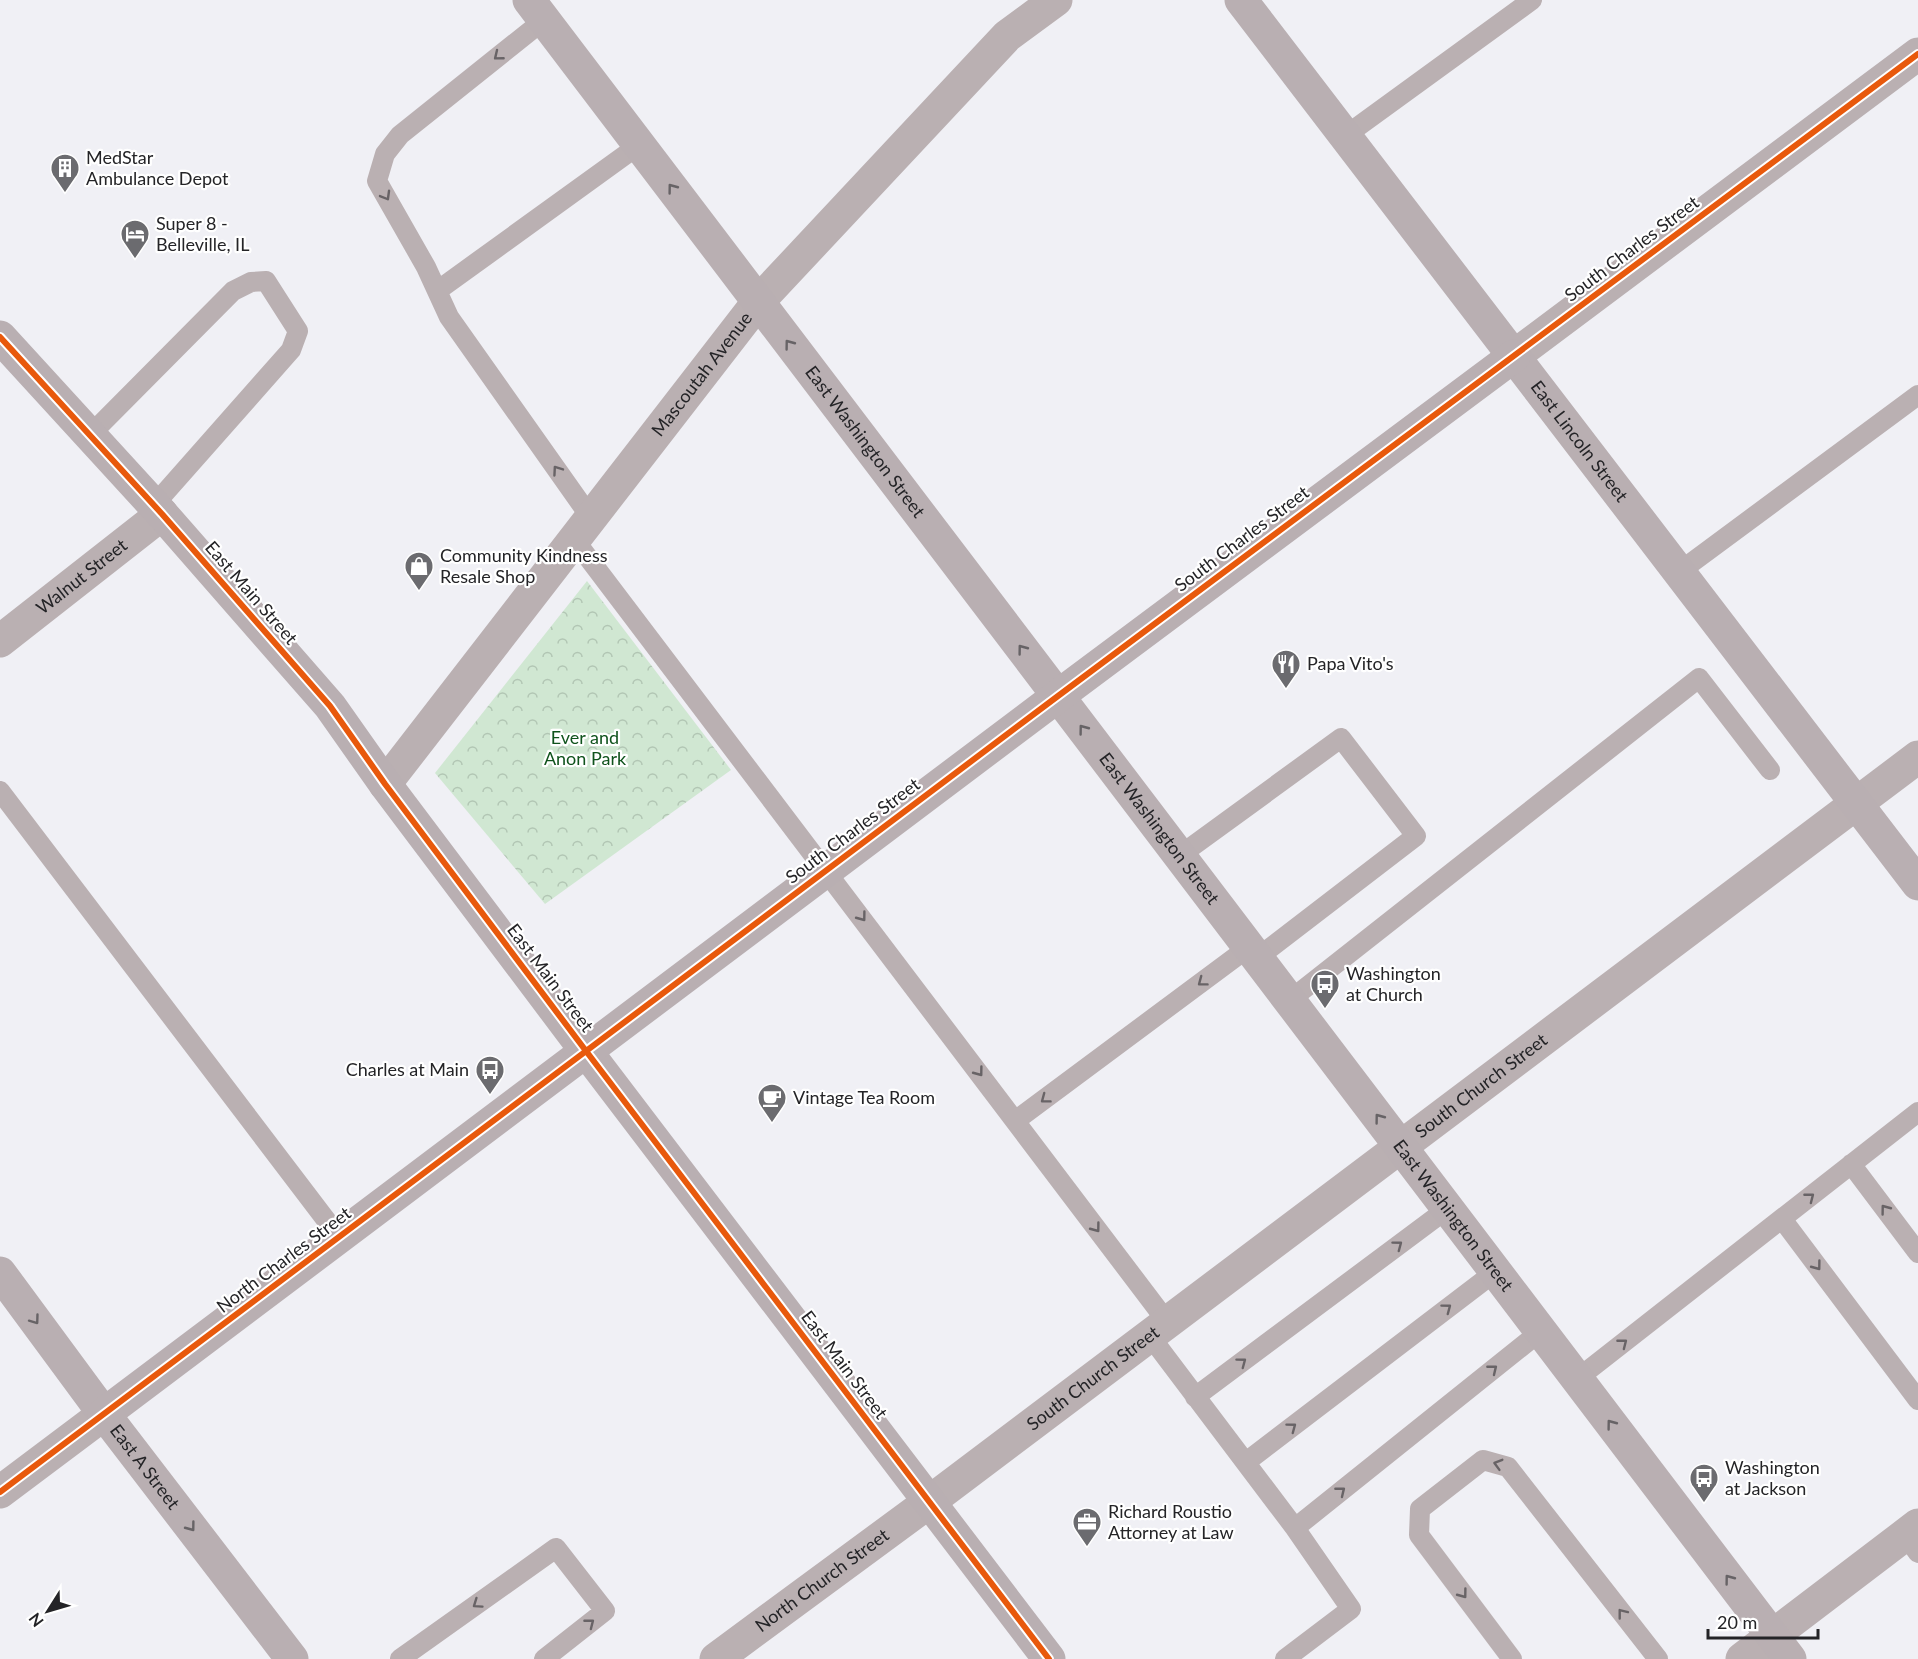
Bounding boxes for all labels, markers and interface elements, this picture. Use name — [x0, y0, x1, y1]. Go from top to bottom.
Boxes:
one-way arrow — [494, 49, 505, 60]
place label: MedStar Ambulance Depot — [86, 146, 229, 189]
building icon: MedStar Ambulance Depot — [49, 152, 81, 194]
one-way arrow — [668, 184, 679, 195]
one-way arrow — [379, 190, 390, 200]
street label: South Charles Street — [1560, 190, 1703, 306]
place label: Super 8 - Belleville, IL — [156, 212, 249, 255]
hotel icon: Super 8 - Belleville, IL — [119, 218, 151, 260]
street label: Mascoutah Avenue — [646, 307, 756, 440]
one-way arrow — [786, 339, 797, 350]
street label: East Washington Street — [801, 361, 931, 522]
street label: East Lincoln Street — [1527, 376, 1634, 506]
one-way arrow — [553, 466, 564, 477]
street label: South Charles Street — [1170, 480, 1313, 596]
street label: Walnut Street — [31, 533, 132, 618]
street label: East Main Street — [201, 536, 303, 649]
place label: Community Kindness Resale Shop — [440, 544, 608, 587]
shop icon: Community Kindness Resale Shop — [403, 550, 435, 592]
one-way arrow — [1018, 645, 1029, 656]
restaurant icon: Papa Vito's — [1270, 648, 1302, 690]
place label: Papa Vito's — [1307, 652, 1394, 674]
one-way arrow — [1079, 724, 1090, 735]
park label: Ever and Anon Park — [544, 726, 627, 769]
street label: East Washington Street — [1095, 748, 1225, 909]
street label: South Charles Street — [781, 772, 924, 888]
one-way arrow — [854, 910, 865, 921]
street label: East Main Street — [503, 919, 599, 1036]
place label: Washington at Church — [1346, 962, 1441, 1005]
bus stop icon: Washington at Church — [1309, 968, 1341, 1010]
one-way arrow — [1197, 975, 1208, 986]
street label: South Church Street — [1410, 1028, 1552, 1142]
bus stop icon: Charles at Main — [474, 1054, 506, 1096]
place label: Charles at Main — [346, 1058, 469, 1080]
one-way arrow — [971, 1066, 982, 1077]
cafe icon: Vintage Tea Room — [756, 1082, 788, 1124]
place label: Vintage Tea Room — [793, 1086, 935, 1108]
one-way arrow — [1041, 1091, 1052, 1102]
one-way arrow — [1375, 1114, 1386, 1125]
street label: East Washington Street — [1389, 1135, 1519, 1296]
one-way arrow — [1803, 1193, 1814, 1204]
street label: North Charles Street — [212, 1201, 355, 1317]
one-way arrow — [1881, 1204, 1892, 1215]
one-way arrow — [1089, 1221, 1100, 1232]
one-way arrow — [1391, 1242, 1402, 1253]
one-way arrow — [1810, 1259, 1821, 1270]
one-way arrow — [1440, 1305, 1451, 1316]
street label: East Main Street — [797, 1306, 893, 1423]
one-way arrow — [28, 1313, 39, 1324]
street label: South Church Street — [1022, 1320, 1163, 1435]
one-way arrow — [1617, 1340, 1628, 1351]
one-way arrow — [1235, 1358, 1246, 1369]
one-way arrow — [1486, 1366, 1497, 1377]
one-way arrow — [1607, 1419, 1618, 1430]
street label: East A Street — [106, 1420, 185, 1514]
one-way arrow — [1285, 1423, 1296, 1434]
place label: Washington at Jackson — [1725, 1456, 1820, 1499]
one-way arrow — [1493, 1459, 1503, 1472]
bus stop icon: Washington at Jackson — [1688, 1462, 1720, 1504]
one-way arrow — [1334, 1487, 1345, 1498]
place label: Richard Roustio Attorney at Law — [1108, 1500, 1234, 1543]
office icon: Richard Roustio Attorney at Law — [1071, 1506, 1103, 1548]
one-way arrow — [184, 1520, 195, 1531]
street label: North Church Street — [751, 1523, 893, 1636]
one-way arrow — [1725, 1575, 1736, 1586]
north arrow — [18, 1581, 78, 1641]
one-way arrow — [1456, 1587, 1467, 1598]
one-way arrow — [473, 1597, 484, 1608]
scale bar — [1708, 1602, 1818, 1640]
one-way arrow — [1618, 1609, 1629, 1620]
text: N — [24, 1610, 47, 1631]
text: 20 m — [1717, 1611, 1757, 1633]
one-way arrow — [583, 1619, 594, 1630]

